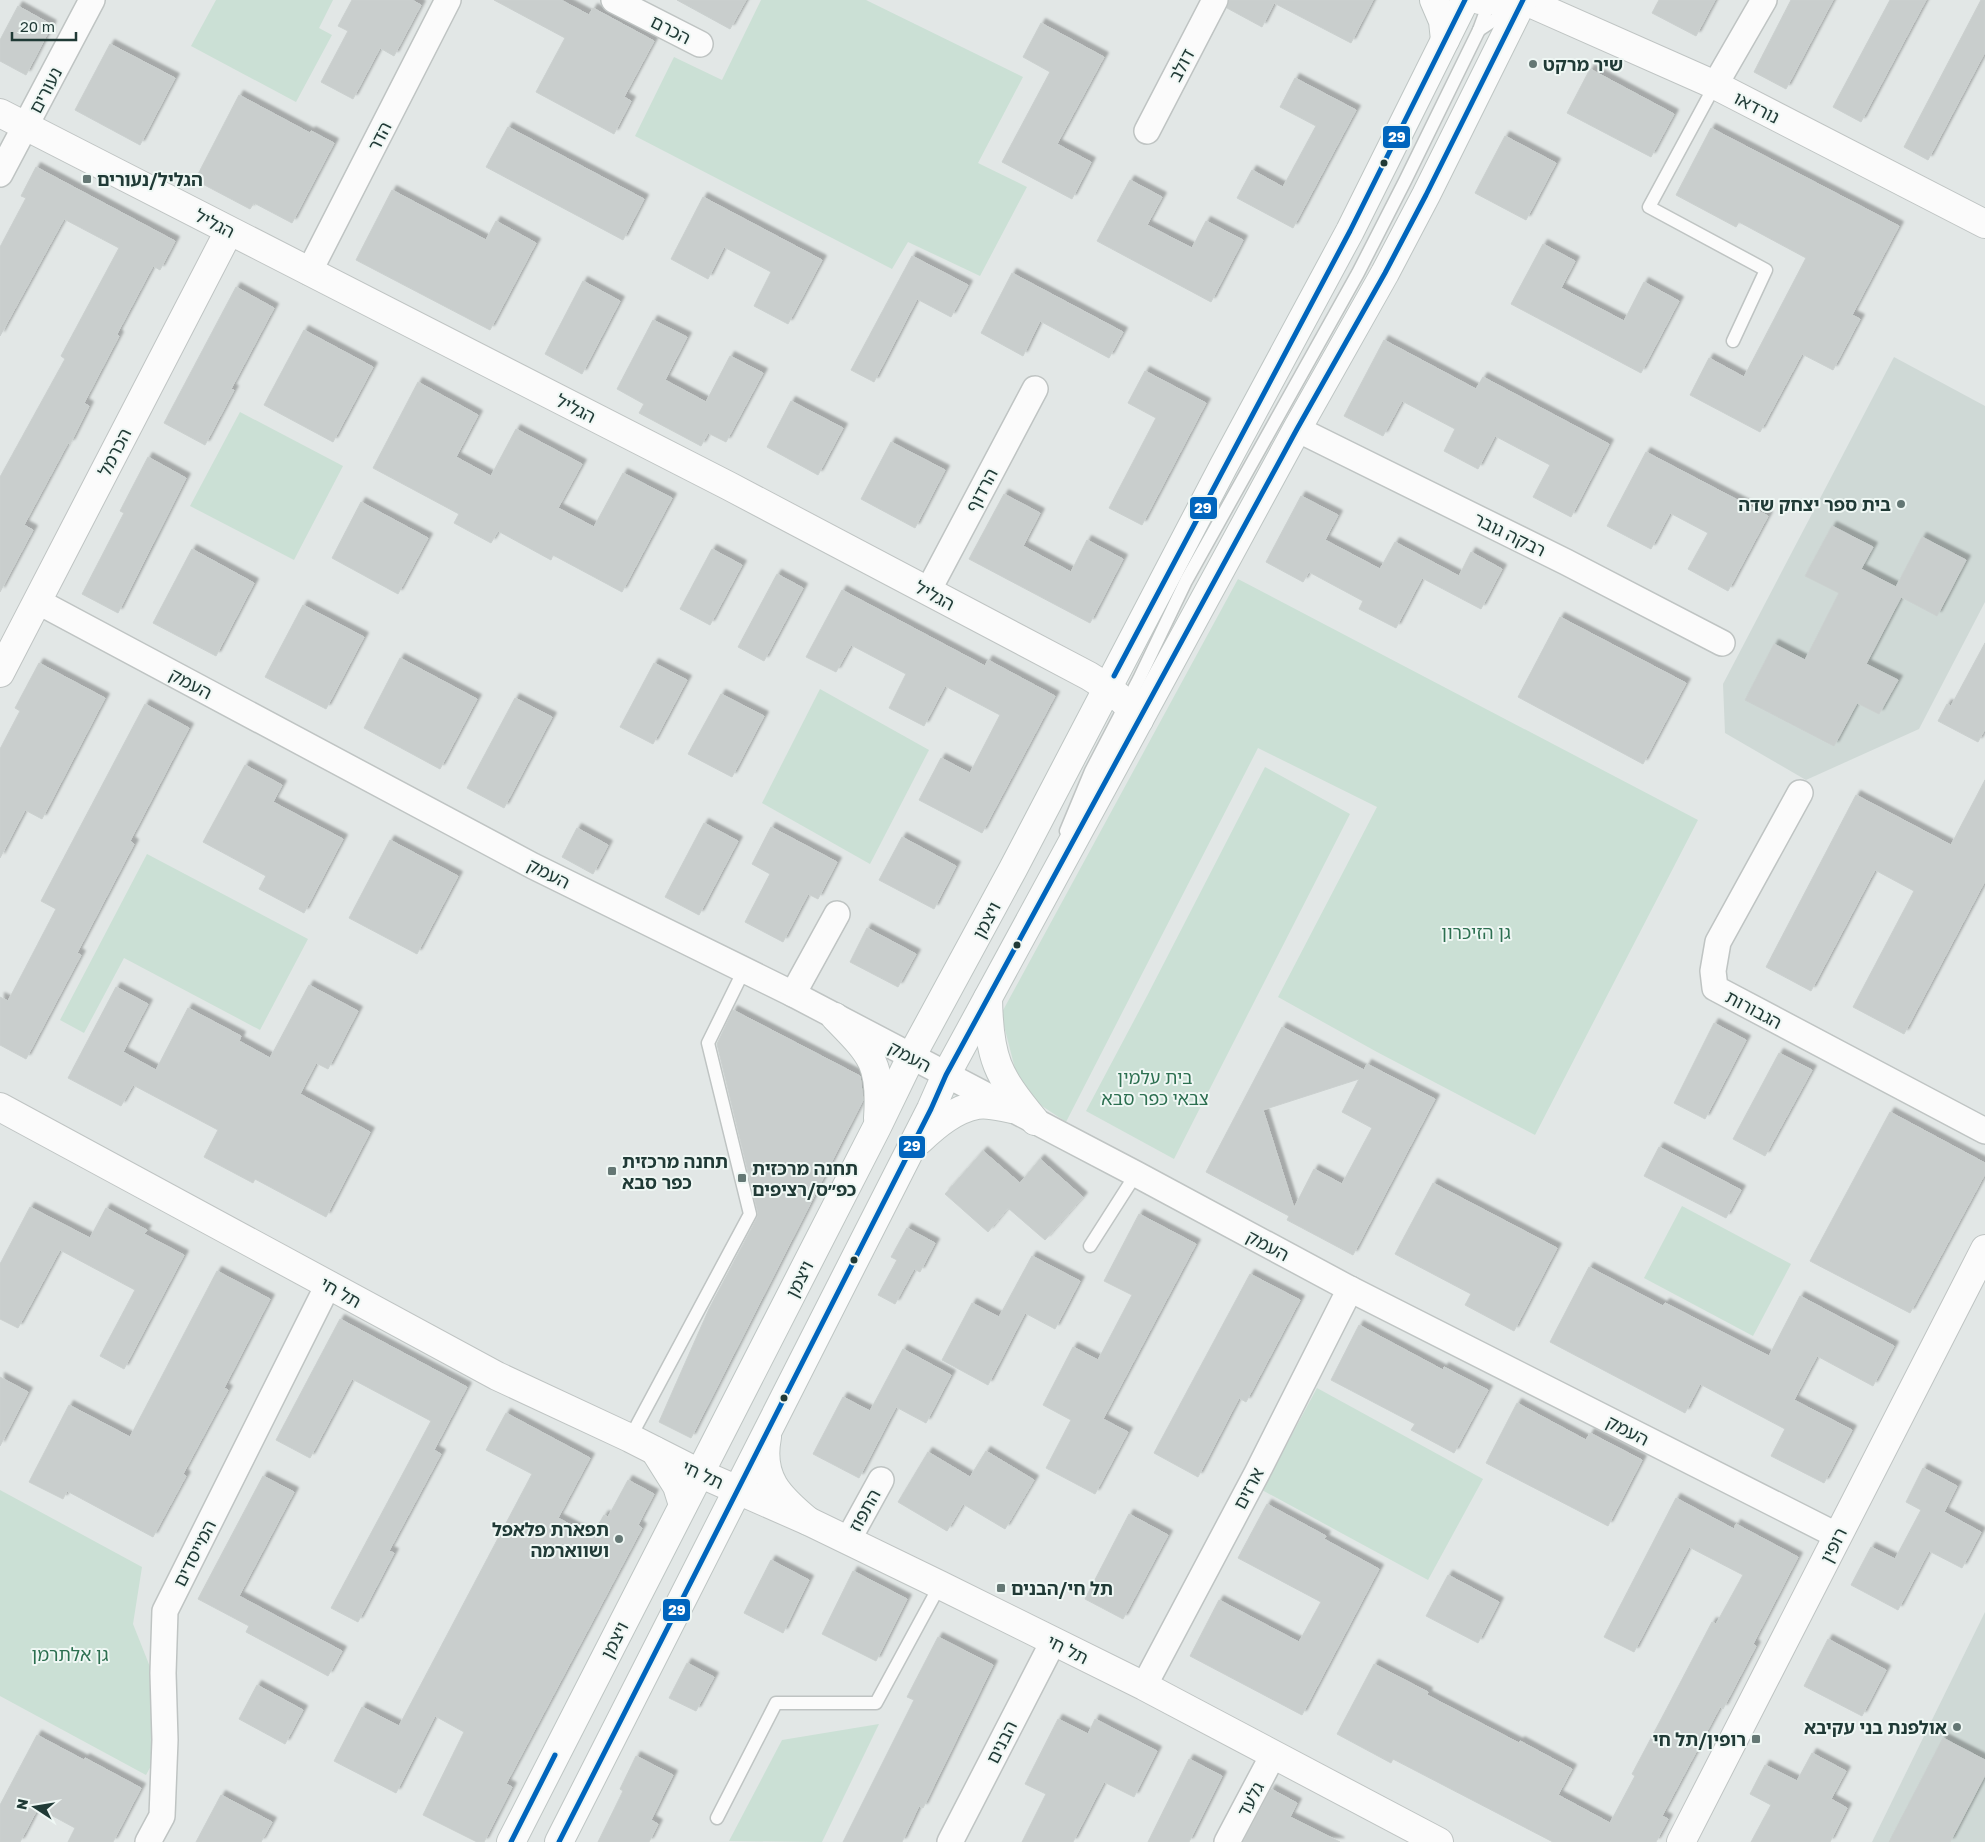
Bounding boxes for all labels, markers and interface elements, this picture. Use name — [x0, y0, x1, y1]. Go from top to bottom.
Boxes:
scale bar — [12, 10, 76, 42]
street label: הכרם — [647, 10, 695, 48]
text: 20 m — [20, 17, 55, 35]
street label: דולב — [1163, 45, 1199, 85]
place label: שיר מרקט — [1543, 53, 1623, 75]
marker: שיר מרקט — [1527, 58, 1539, 70]
street label: נעורים — [24, 63, 66, 117]
street label: נורדאו — [1731, 86, 1783, 128]
street label: הדר — [362, 118, 396, 154]
line badge: 29 — [1382, 125, 1411, 149]
text: 29 — [1388, 128, 1406, 145]
unlabelled marker — [1379, 158, 1389, 168]
place label: הגליל/נעורים — [97, 168, 203, 190]
marker: הגליל/נעורים — [81, 173, 93, 185]
street label: הגליל — [191, 204, 239, 242]
street label: הגליל — [552, 389, 600, 427]
street label: הכרמל — [93, 424, 135, 480]
street label: הרדוף — [960, 464, 1002, 516]
place label: בית ספר יצחק שדה — [1738, 493, 1891, 515]
line badge: 29 — [1189, 496, 1218, 520]
marker: בית ספר יצחק שדה — [1895, 498, 1907, 510]
text: 29 — [1194, 499, 1212, 516]
street label: רבקה גובר — [1470, 507, 1550, 561]
street label: הגליל — [911, 575, 959, 615]
street label: העמק — [166, 663, 216, 703]
street label: העמק — [524, 853, 574, 893]
street label: ויצמן — [967, 898, 1005, 942]
park label: גן הזיכרון — [1441, 921, 1511, 943]
unlabelled marker — [1012, 940, 1022, 950]
street label: הגבורות — [1722, 985, 1786, 1033]
street label: העמק — [885, 1036, 935, 1076]
park label: בית עלמין צבאי כפר סבא — [1101, 1066, 1209, 1109]
line badge: 29 — [898, 1135, 926, 1159]
text: 29 — [903, 1137, 921, 1154]
place label: תחנה מרכזית כפר סבא — [622, 1150, 728, 1193]
place label: תחנה מרכזית כפ״ס/רציפים — [752, 1157, 858, 1200]
marker: תחנה מרכזית כפר סבא — [606, 1165, 618, 1177]
marker: תחנה מרכזית כפ״ס/רציפים — [736, 1172, 748, 1184]
street label: העמק — [1243, 1225, 1293, 1265]
unlabelled marker — [849, 1255, 859, 1265]
street label: ויצמן — [780, 1257, 818, 1301]
street label: תל חי — [317, 1272, 365, 1312]
unlabelled marker — [779, 1393, 789, 1403]
street label: העמק — [1603, 1410, 1653, 1450]
street label: תל חי — [679, 1455, 727, 1493]
street label: ארזים — [1228, 1463, 1268, 1513]
street label: התפוז — [843, 1485, 885, 1535]
street label: המייסדים — [168, 1516, 220, 1590]
place label: תפארת פלאפל ושווארמה — [492, 1518, 609, 1561]
street label: רופין — [1815, 1524, 1851, 1566]
marker: תפארת פלאפל ושווארמה — [613, 1533, 625, 1545]
place label: תל חי/הבנים — [1011, 1577, 1113, 1599]
marker: תל חי/הבנים — [995, 1582, 1007, 1594]
line badge: 29 — [662, 1598, 691, 1622]
text: 29 — [668, 1601, 686, 1618]
street label: ויצמן — [595, 1618, 633, 1662]
street label: תל חי — [1044, 1630, 1092, 1668]
park label: גן אלתרמן — [31, 1643, 109, 1665]
place label: אולפנת בני עקיבא — [1804, 1716, 1947, 1738]
street label: הבנים — [981, 1717, 1021, 1767]
marker: אולפנת בני עקיבא — [1951, 1721, 1963, 1733]
place label: רופין/תל חי — [1652, 1728, 1746, 1750]
marker: רופין/תל חי — [1750, 1733, 1762, 1745]
street label: גלעד — [1232, 1778, 1268, 1820]
north arrow — [10, 1782, 60, 1832]
text: N — [12, 1797, 31, 1811]

